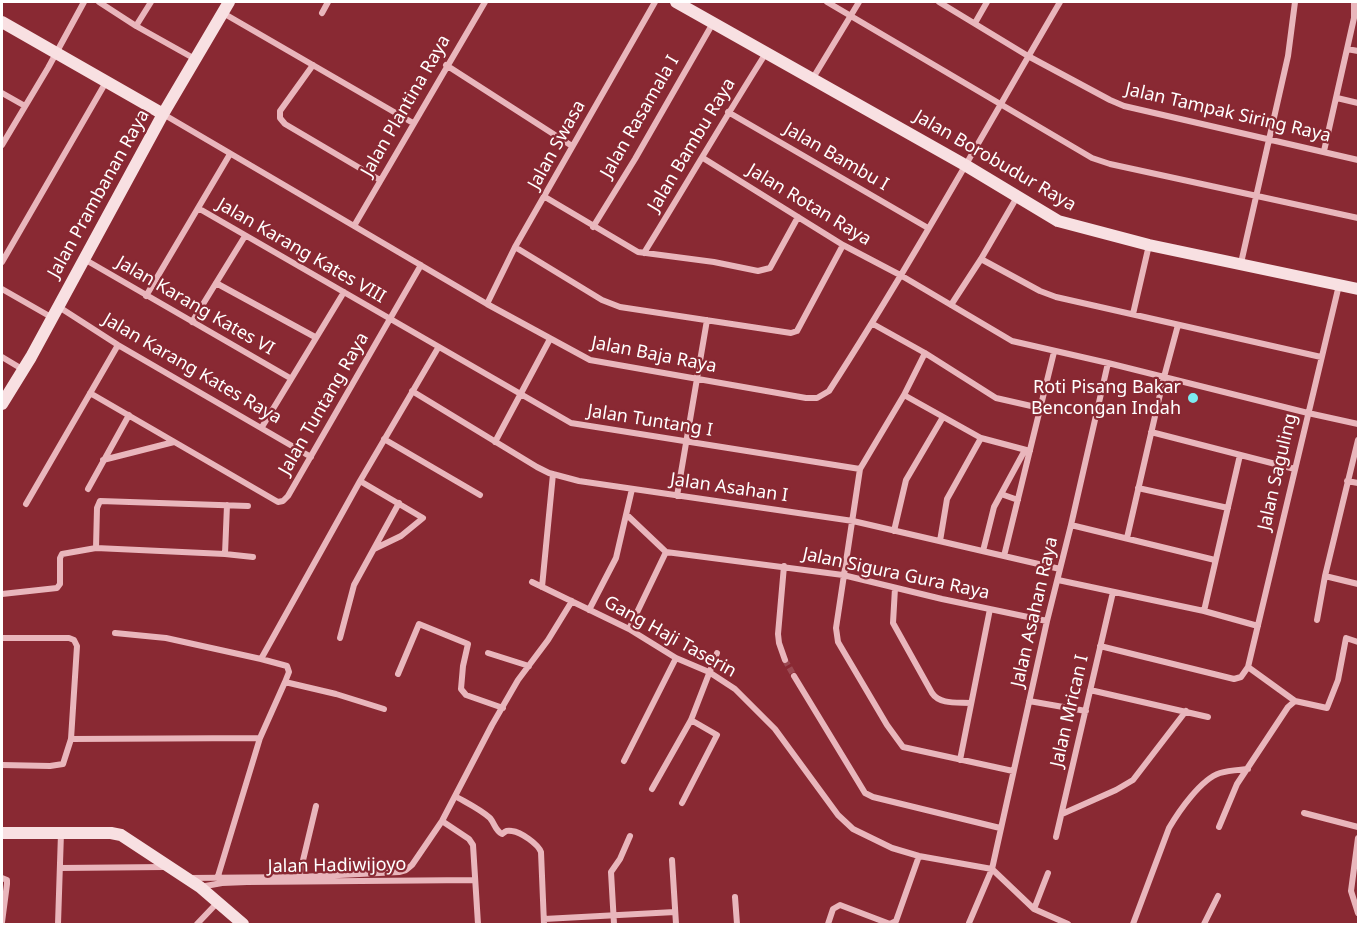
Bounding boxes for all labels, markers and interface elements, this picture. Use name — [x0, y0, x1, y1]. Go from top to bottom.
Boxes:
street label: Jalan Plantina Raya — [357, 31, 455, 181]
street label: Jalan Rasamala I — [596, 52, 684, 182]
street label: Jalan Bambu Raya — [644, 74, 740, 216]
street label: Jalan Tampak Siring Raya — [1123, 79, 1333, 147]
street label: Jalan Swasa — [524, 97, 590, 193]
street label: Jalan Prambanan Raya — [44, 106, 154, 282]
street label: Jalan Borobudur Raya — [910, 106, 1080, 216]
street label: Jalan Bambu I — [780, 118, 892, 196]
street label: Jalan Rotan Raya — [743, 160, 875, 250]
street label: Jalan Karang Kates VIII — [213, 194, 389, 308]
street label: Jalan Karang Kates VI — [112, 252, 278, 360]
street label: Jalan Karang Kates Raya — [99, 309, 285, 429]
street label: Jalan Tuntang Raya — [274, 329, 374, 479]
street label: Jalan Baja Raya — [589, 332, 719, 378]
place label: Roti Pisang Bakar Bencongan Indah — [1031, 377, 1181, 420]
marker: Roti Pisang Bakar Bencongan Indah — [1186, 391, 1200, 405]
street label: Jalan Tuntang I — [586, 400, 714, 442]
street label: Jalan Saguling — [1254, 411, 1302, 533]
street label: Jalan Asahan I — [669, 469, 789, 507]
street label: Jalan Asahan Raya — [1007, 535, 1063, 689]
street label: Jalan Sigura Gura Raya — [800, 544, 992, 604]
street label: Gang Haji Taserin — [600, 592, 740, 682]
street label: Jalan Mrican I — [1047, 653, 1093, 769]
street label: Jalan Hadiwijoyo — [267, 854, 407, 878]

